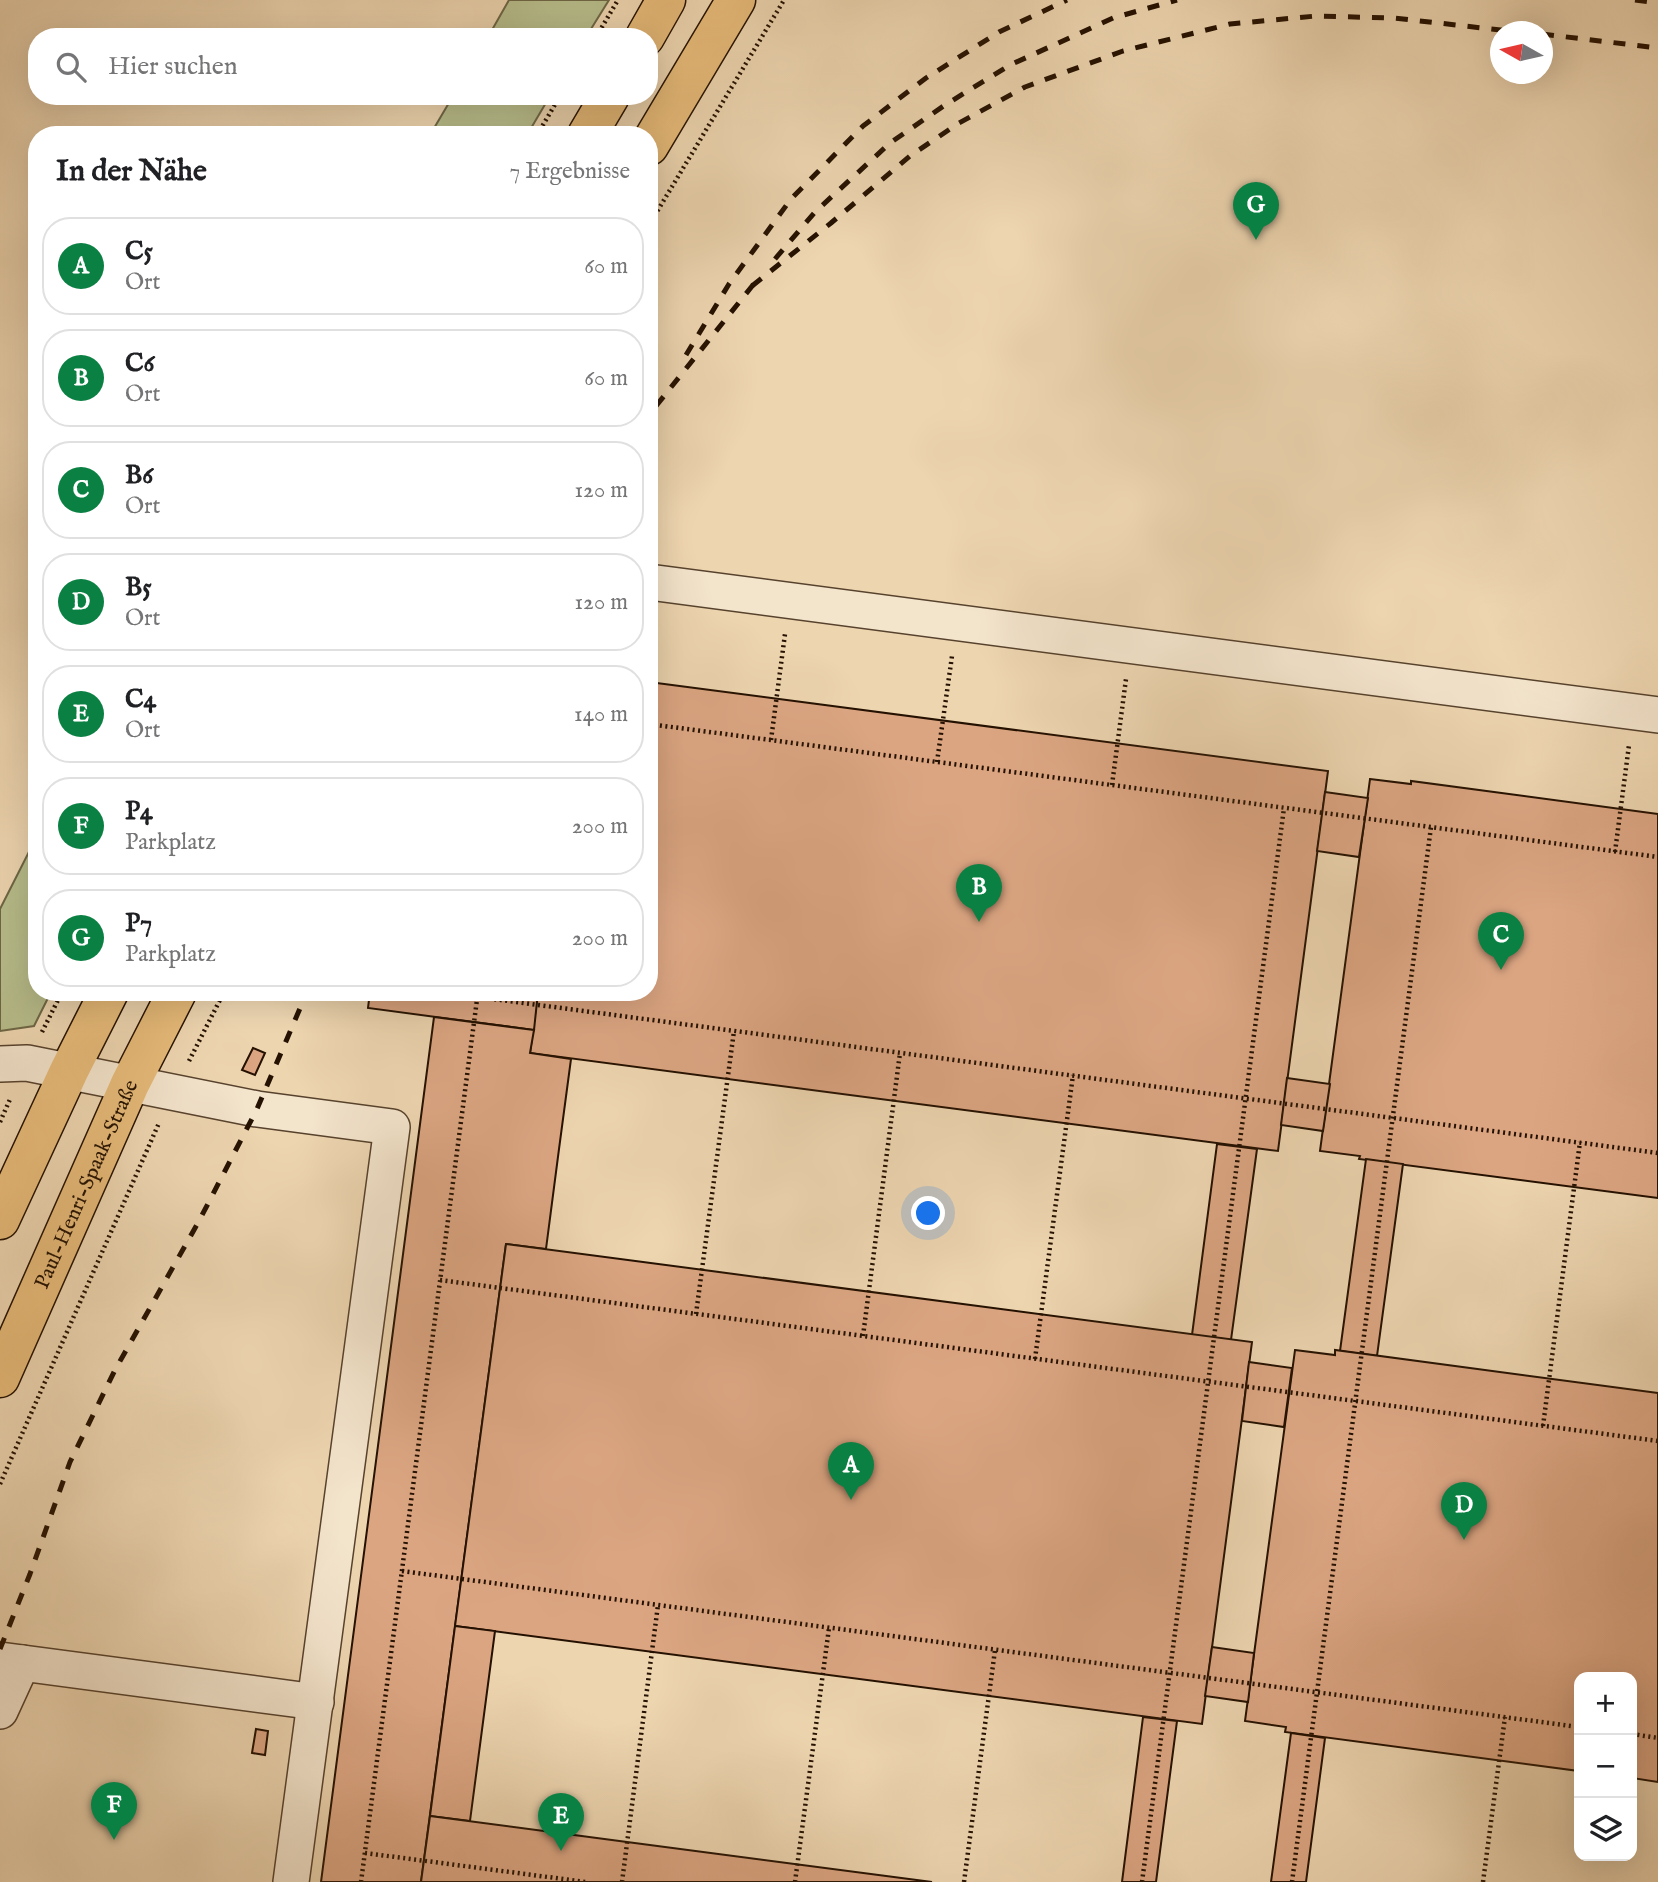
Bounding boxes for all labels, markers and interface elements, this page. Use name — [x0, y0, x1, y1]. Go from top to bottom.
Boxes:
north arrow — [1490, 21, 1553, 84]
search box — [28, 28, 658, 105]
icon: search — [52, 48, 90, 86]
text: Hier suchen — [108, 50, 238, 83]
text: In der Nähe — [56, 153, 207, 191]
text: 7 Ergebnisse — [509, 157, 630, 186]
pin: G — [1233, 182, 1279, 240]
text: C5 — [125, 235, 153, 268]
text: A — [73, 252, 89, 281]
text: 60 m — [584, 252, 628, 281]
text: Ort — [125, 268, 160, 297]
text: C6 — [125, 347, 155, 380]
text: B — [73, 364, 89, 393]
text: 60 m — [584, 364, 628, 393]
text: Ort — [125, 380, 160, 409]
text: B6 — [125, 459, 153, 492]
text: C — [73, 476, 89, 505]
text: 120 m — [575, 476, 628, 505]
text: Ort — [125, 492, 160, 521]
text: B5 — [125, 571, 152, 604]
text: D — [72, 588, 90, 617]
text: 120 m — [575, 588, 628, 617]
text: Ort — [125, 604, 160, 633]
text: C4 — [125, 683, 156, 716]
text: E — [73, 700, 89, 729]
text: 140 m — [574, 700, 628, 729]
text: Ort — [125, 716, 160, 745]
text: P4 — [125, 795, 153, 828]
text: F — [74, 812, 88, 841]
text: 200 m — [572, 812, 628, 841]
text: Parkplatz — [125, 828, 216, 857]
pin: B — [956, 864, 1002, 922]
text: P7 — [125, 907, 152, 940]
pin: C — [1478, 912, 1524, 970]
text: G — [72, 924, 90, 953]
text: 200 m — [572, 924, 628, 953]
text: Parkplatz — [125, 940, 216, 969]
street label: Paul-Henri-Spaak-Straße — [29, 1076, 145, 1293]
your location — [911, 1196, 945, 1230]
pin: A — [828, 1442, 874, 1500]
pin: D — [1441, 1482, 1487, 1540]
map controls — [1574, 1672, 1637, 1861]
button: + — [1574, 1672, 1637, 1735]
button: − — [1574, 1735, 1637, 1798]
pin: F — [91, 1782, 137, 1840]
pin: E — [538, 1793, 584, 1851]
button: layers — [1574, 1798, 1637, 1861]

